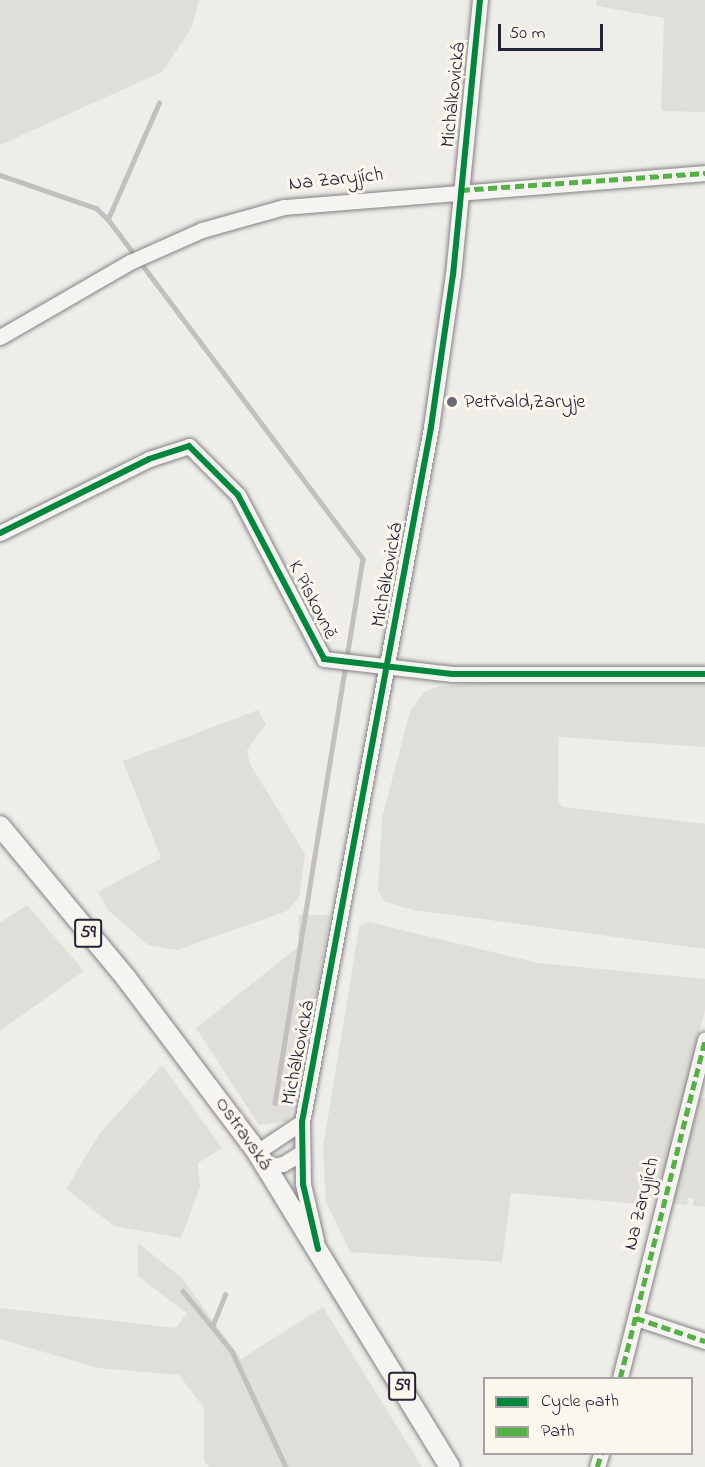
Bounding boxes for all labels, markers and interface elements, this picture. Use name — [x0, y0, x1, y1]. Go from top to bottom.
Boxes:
scale bar — [501, 12, 606, 50]
text: 50 m — [509, 21, 546, 47]
street label: Michálkovická — [437, 41, 471, 149]
street label: Na Zaryjích — [288, 163, 384, 197]
place label: Petřvald,Zaryje — [464, 390, 585, 414]
marker: Petřvald,Zaryje — [445, 395, 459, 409]
street label: Michálkovická — [367, 521, 409, 629]
street label: K Pískovně — [282, 557, 342, 643]
road number: 59 — [73, 918, 103, 948]
street label: Michálkovická — [277, 999, 321, 1107]
street label: Ostravská — [209, 1093, 277, 1175]
street label: Na Zaryjích — [619, 1155, 665, 1253]
road number: 59 — [387, 1371, 417, 1401]
legend — [483, 1377, 693, 1455]
text: Cycle path — [541, 1389, 619, 1415]
text: Path — [541, 1419, 575, 1445]

